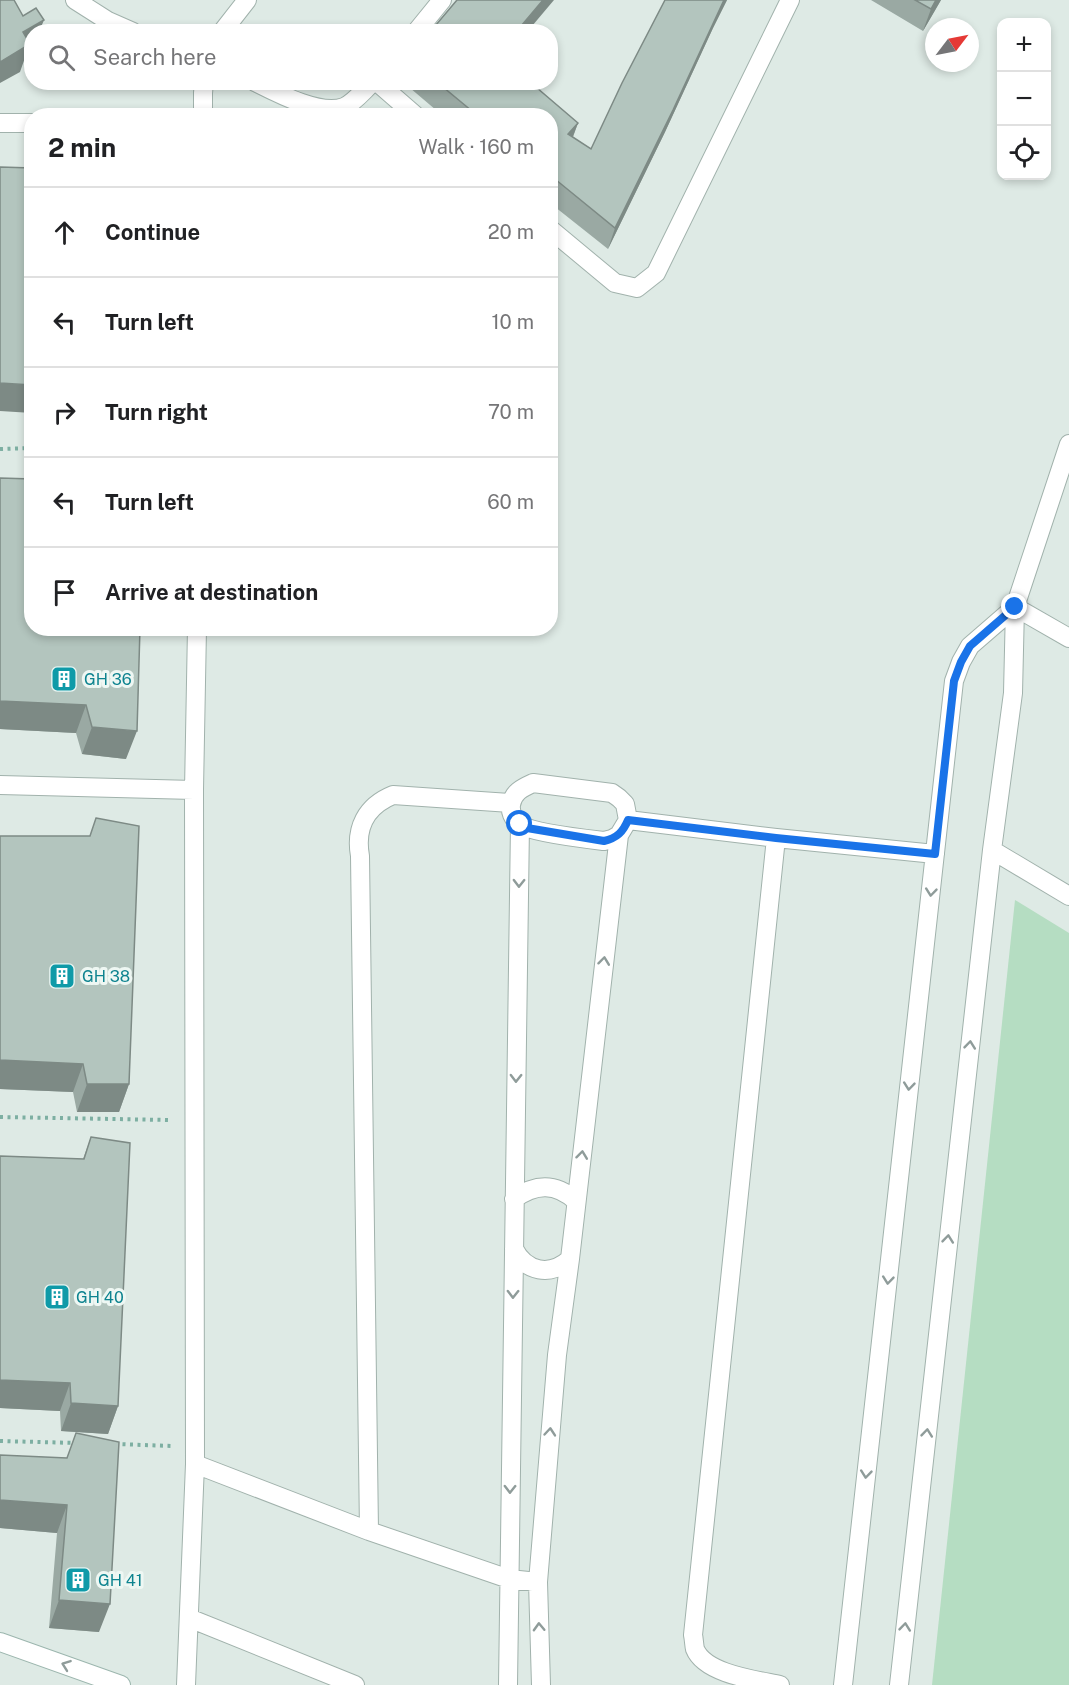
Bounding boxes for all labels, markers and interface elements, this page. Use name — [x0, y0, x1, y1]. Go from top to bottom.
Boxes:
north arrow — [925, 18, 979, 72]
map controls — [997, 18, 1051, 180]
button: + — [997, 18, 1051, 72]
search box — [24, 24, 558, 90]
icon: search — [45, 41, 78, 74]
text: Search here — [93, 44, 217, 70]
button: − — [997, 72, 1051, 126]
button: locate — [997, 126, 1051, 180]
text: 2 min — [48, 132, 116, 163]
text: Walk · 160 m — [419, 135, 534, 159]
icon: ahead — [48, 216, 81, 249]
text: Continue — [105, 219, 200, 245]
text: 20 m — [488, 220, 534, 244]
icon: left — [48, 306, 81, 339]
text: Turn left — [105, 309, 194, 335]
text: 10 m — [491, 310, 534, 334]
icon: right — [48, 396, 81, 429]
text: Turn right — [105, 399, 208, 425]
text: 70 m — [488, 400, 534, 424]
icon: left — [48, 486, 81, 519]
text: Turn left — [105, 489, 194, 515]
text: 60 m — [487, 490, 534, 514]
icon: arrive — [48, 576, 81, 609]
text: Arrive at destination — [105, 579, 318, 605]
route end — [1001, 593, 1027, 619]
building icon: GH 36 — [49, 664, 79, 694]
place label: GH 36 — [84, 670, 132, 689]
route start — [506, 810, 532, 836]
one-way arrow — [513, 878, 525, 887]
one-way arrow — [925, 888, 937, 897]
one-way arrow — [598, 957, 610, 966]
building icon: GH 38 — [47, 961, 77, 991]
place label: GH 38 — [82, 967, 130, 986]
one-way arrow — [963, 1041, 976, 1050]
one-way arrow — [510, 1073, 522, 1082]
one-way arrow — [903, 1082, 916, 1091]
one-way arrow — [575, 1150, 588, 1159]
one-way arrow — [942, 1235, 954, 1244]
one-way arrow — [882, 1275, 895, 1285]
building icon: GH 40 — [42, 1282, 72, 1312]
place label: GH 40 — [76, 1288, 124, 1307]
one-way arrow — [507, 1289, 519, 1298]
one-way arrow — [543, 1427, 556, 1437]
one-way arrow — [920, 1428, 933, 1438]
one-way arrow — [861, 1469, 873, 1478]
one-way arrow — [504, 1484, 516, 1493]
building icon: GH 41 — [63, 1565, 93, 1595]
place label: GH 41 — [98, 1571, 142, 1590]
one-way arrow — [533, 1622, 545, 1631]
one-way arrow — [899, 1622, 911, 1631]
one-way arrow — [61, 1660, 72, 1673]

